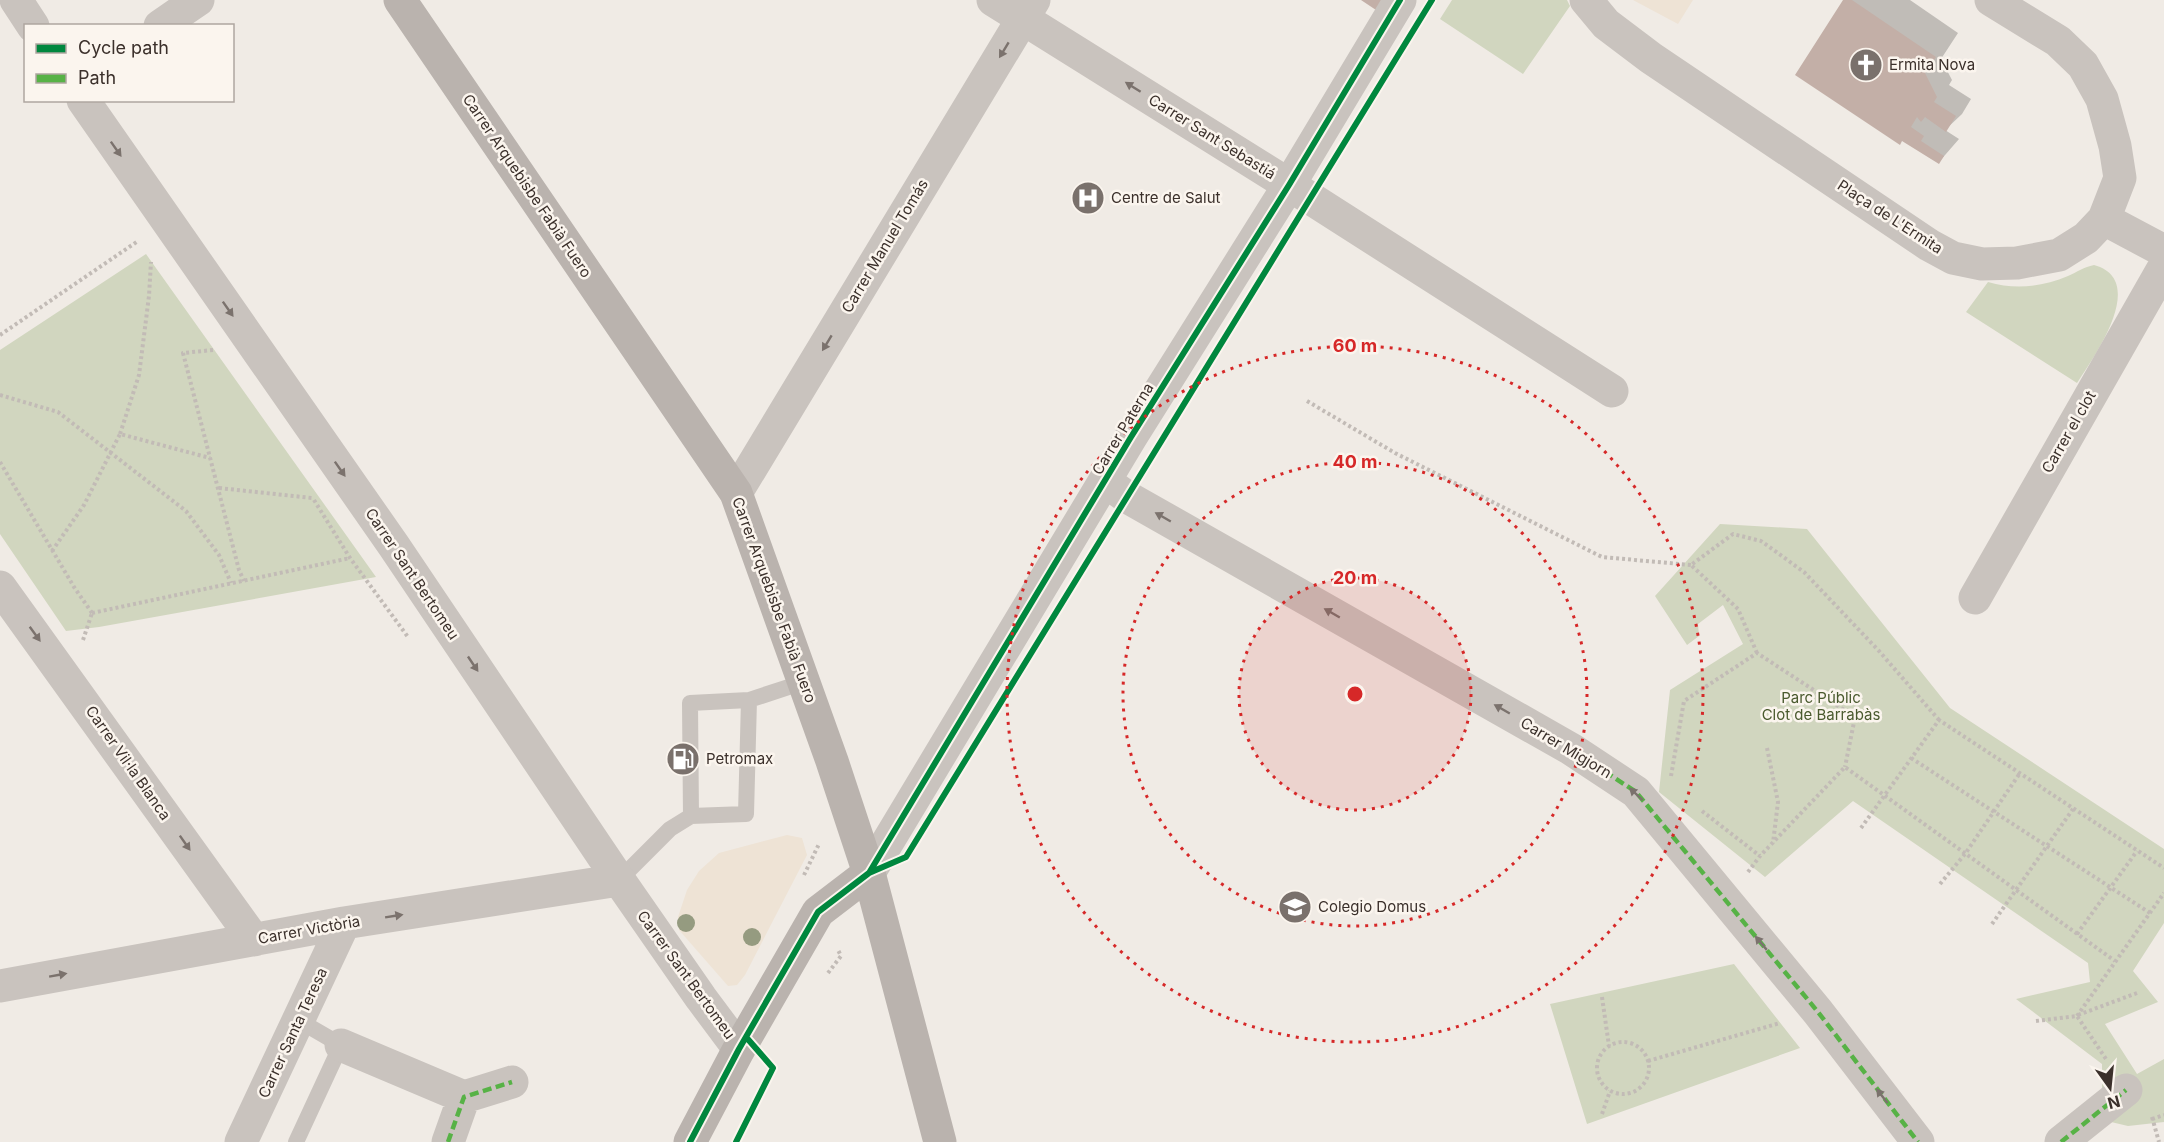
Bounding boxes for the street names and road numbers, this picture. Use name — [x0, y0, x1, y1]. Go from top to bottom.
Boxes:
street label: Carrer Arquebisbe Fabià Fuero — [459, 90, 596, 281]
street label: Carrer Sant Sebastiá — [1145, 90, 1279, 183]
street label: Carrer Manuel Tomás — [837, 175, 932, 316]
street label: Plaça de L'Ermita — [1834, 175, 1947, 258]
street label: Carrer Paterna — [1088, 379, 1157, 478]
street label: Carrer el clot — [2037, 387, 2100, 476]
street label: Carrer Arquebisbe Fabià Fuero — [728, 494, 821, 705]
street label: Carrer Sant Bertomeu — [361, 504, 463, 643]
street label: Carrer Vil·la Blanca — [82, 702, 175, 824]
street label: Carrer Migjorn — [1517, 713, 1615, 782]
street label: Carrer Sant Bertomeu — [633, 907, 739, 1043]
street label: Carrer Victòria — [256, 911, 362, 948]
street label: Carrer Santa Teresa — [254, 965, 331, 1101]

